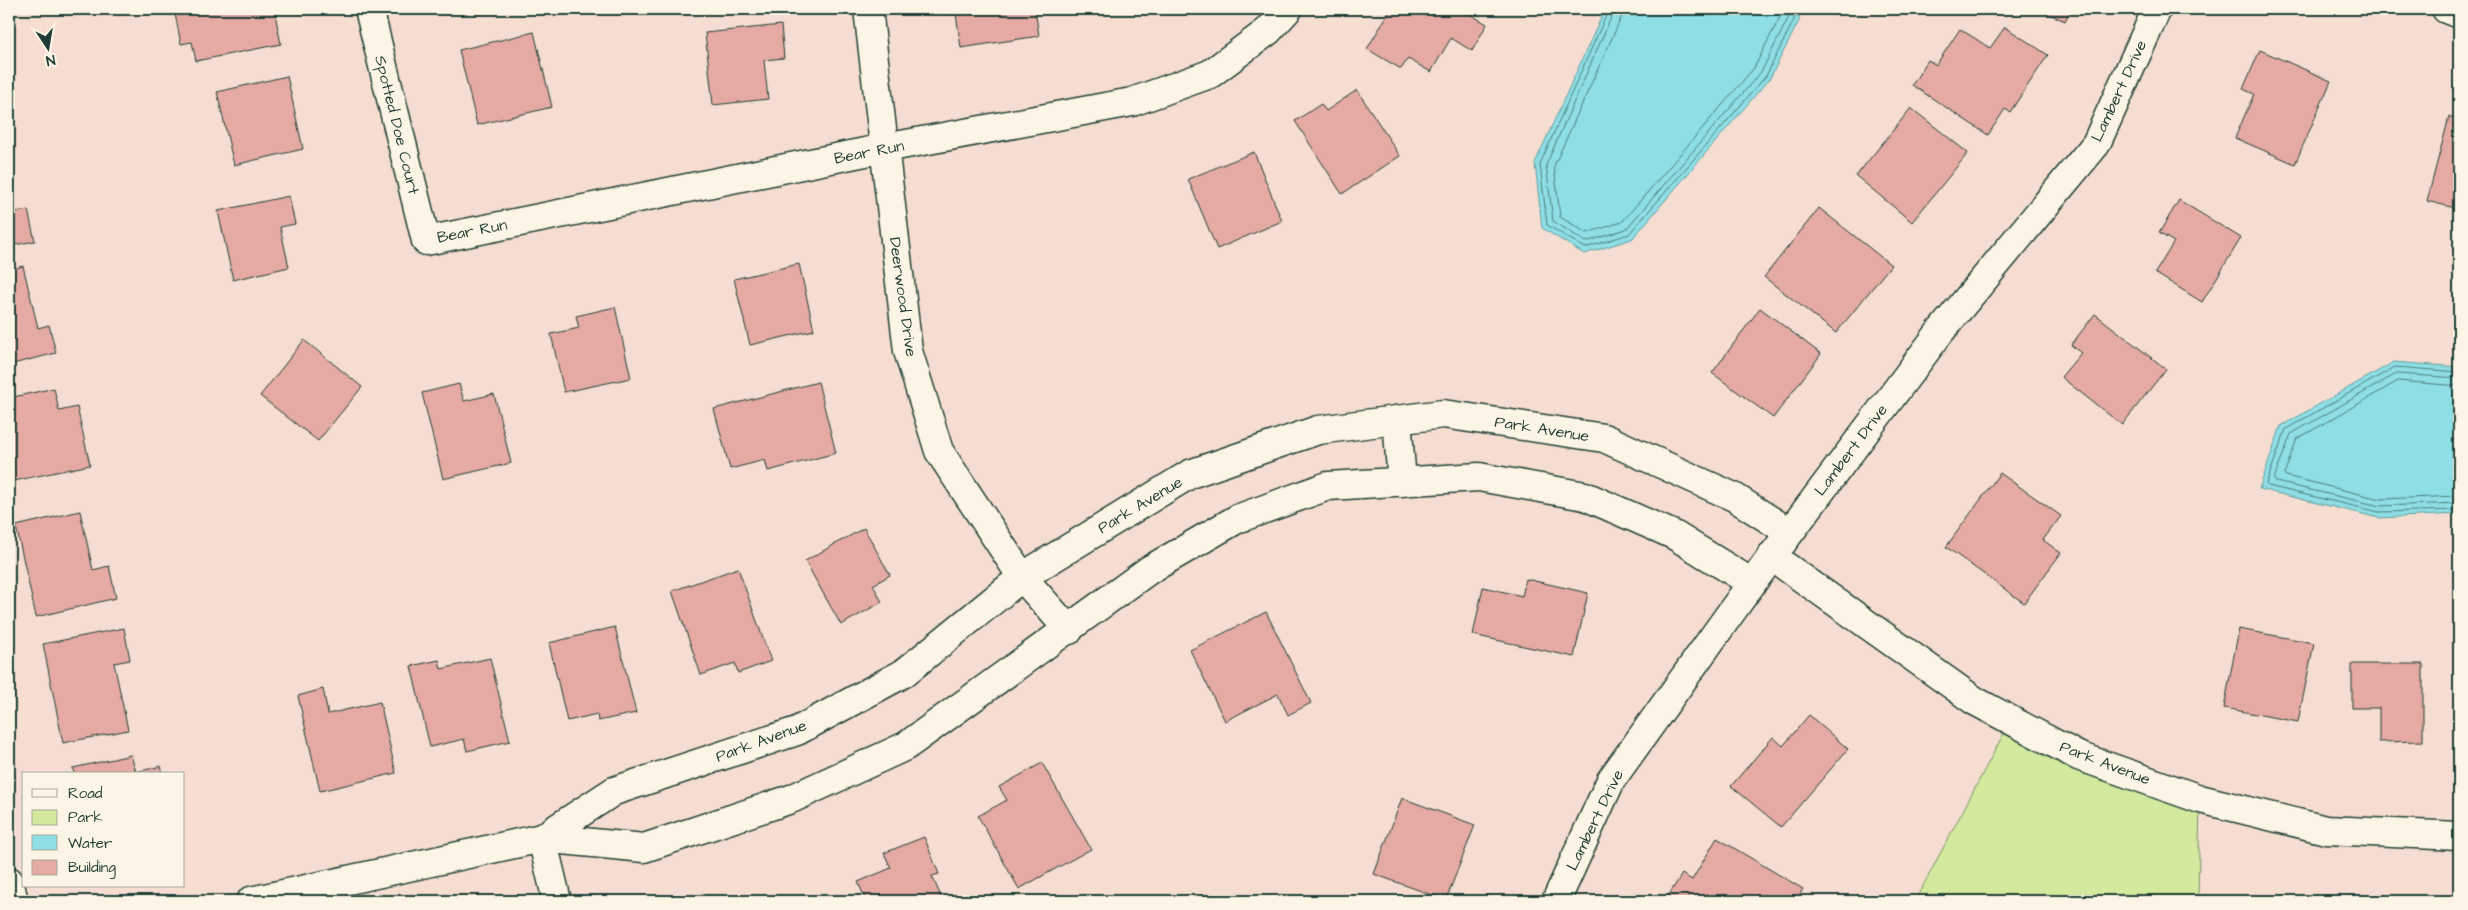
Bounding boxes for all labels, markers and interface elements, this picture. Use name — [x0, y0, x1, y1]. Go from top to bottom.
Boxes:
north arrow — [22, 22, 72, 72]
street label: Lambert Drive — [2086, 36, 2152, 145]
text: N — [44, 49, 57, 70]
street label: Spotted Doe Court — [369, 53, 425, 197]
street label: Bear Run — [832, 134, 906, 170]
street label: Bear Run — [435, 213, 509, 249]
street label: Deerwood Drive — [884, 236, 922, 359]
street label: Lambert Drive — [1809, 399, 1893, 500]
street label: Park Avenue — [1493, 411, 1591, 447]
street label: Park Avenue — [1093, 471, 1187, 539]
street label: Park Avenue — [712, 714, 810, 768]
street label: Park Avenue — [2057, 736, 2154, 790]
street label: Lambert Drive — [1561, 766, 1629, 874]
legend — [22, 772, 185, 888]
text: Road — [68, 783, 103, 804]
text: Park — [68, 807, 103, 828]
text: Water — [68, 833, 112, 854]
text: Building — [68, 857, 116, 879]

